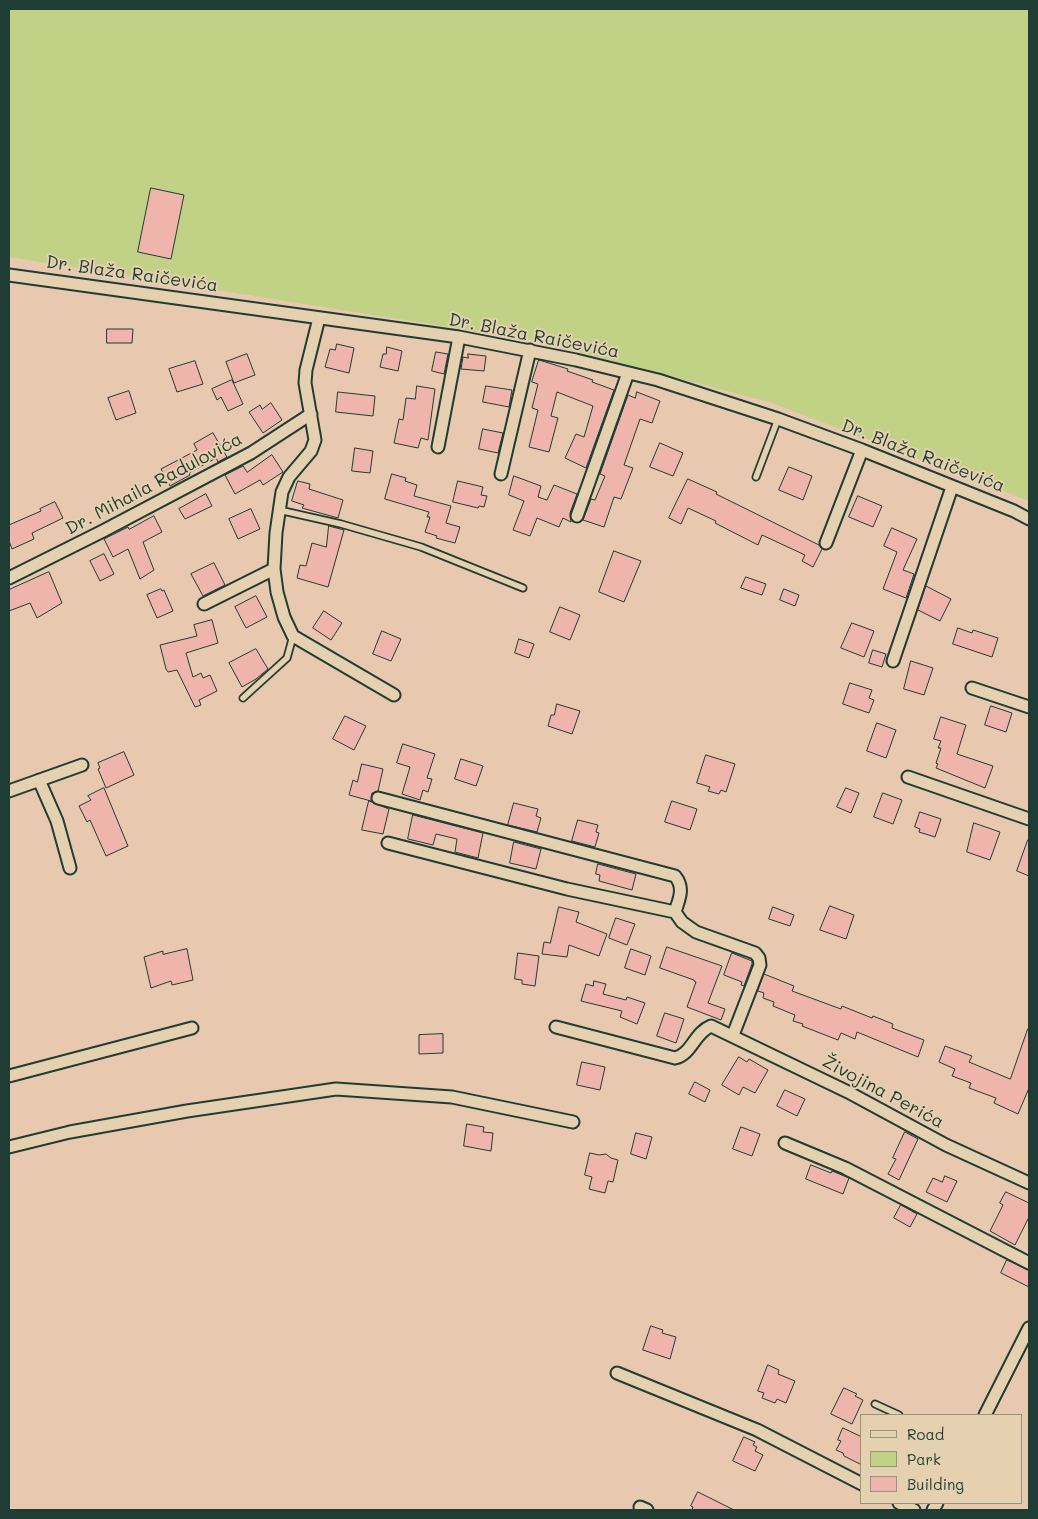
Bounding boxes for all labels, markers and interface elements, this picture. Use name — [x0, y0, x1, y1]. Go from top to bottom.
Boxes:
street label: Dr. Blaža Raičevića — [45, 251, 219, 297]
street label: Dr. Blaža Raičevića — [447, 309, 621, 363]
street label: Dr. Blaža Raičevića — [838, 415, 1008, 497]
street label: Dr. Mihaila Radulovića — [62, 428, 246, 540]
street label: Živojina Perića — [818, 1051, 948, 1133]
legend — [860, 1414, 1023, 1504]
text: Road — [907, 1424, 944, 1444]
text: Park — [907, 1449, 941, 1469]
text: Building — [907, 1474, 964, 1494]

